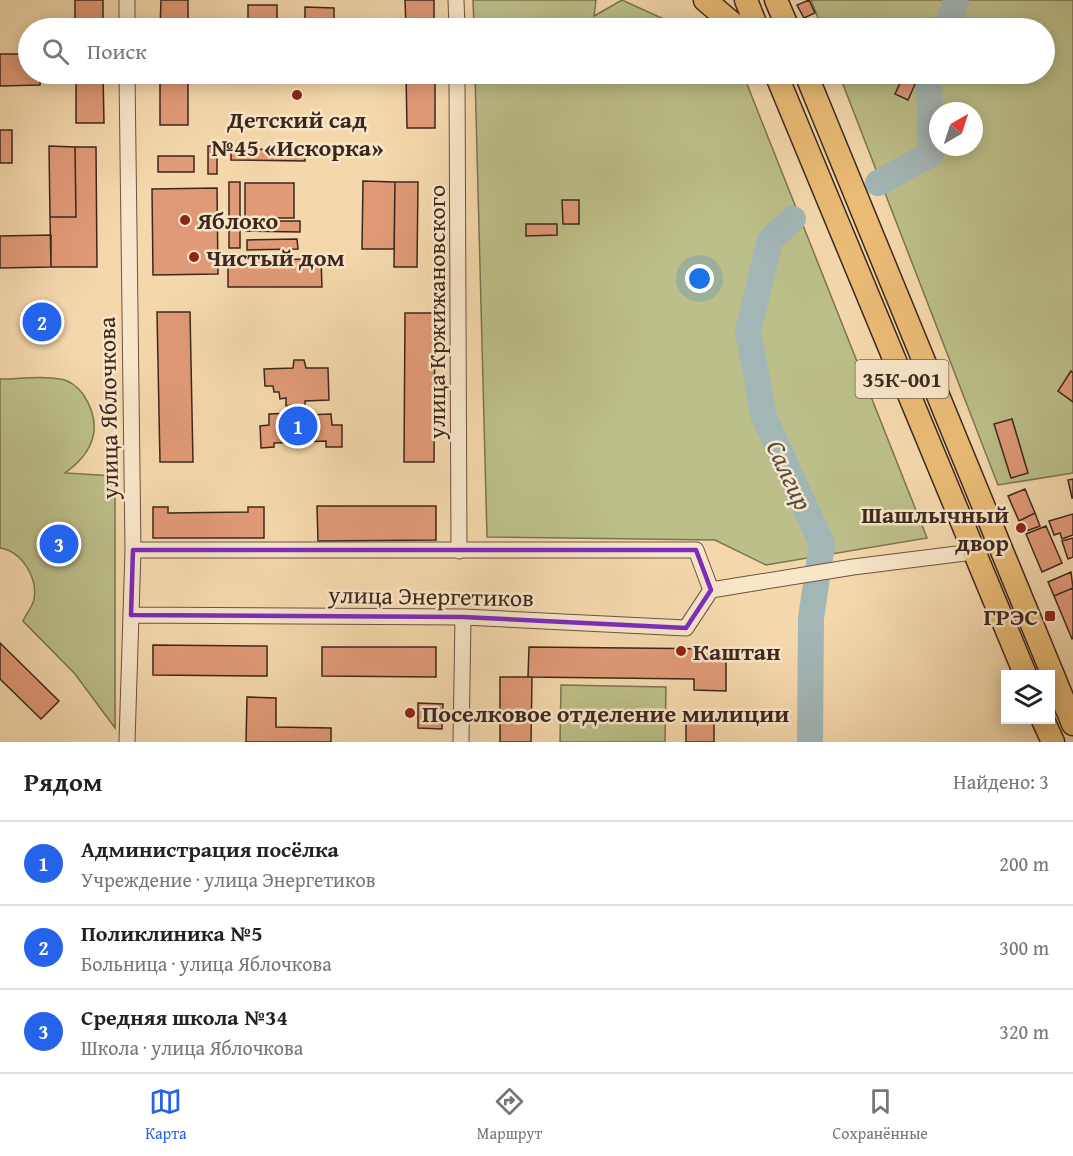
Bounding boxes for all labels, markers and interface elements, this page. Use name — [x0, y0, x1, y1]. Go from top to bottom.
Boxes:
search box — [18, 18, 1055, 84]
icon: search — [39, 35, 72, 68]
text: Поиск — [87, 35, 147, 67]
marker: Детский сад №45 «Искорка» — [290, 88, 304, 102]
place label: Детский сад №45 «Искорка» — [210, 102, 384, 165]
north arrow — [929, 102, 983, 156]
street label: улица Кржижановского — [419, 185, 454, 440]
place label: Яблоко — [196, 203, 279, 238]
marker: Яблоко — [178, 213, 192, 227]
place label: Чистый дом — [206, 240, 345, 275]
marker: Чистый дом — [187, 250, 201, 264]
your location — [685, 264, 714, 293]
pin: 2 — [22, 300, 62, 344]
street label: улица Яблочкова — [89, 316, 127, 501]
road number: 35К-001 — [856, 360, 948, 398]
pin: 1 — [278, 404, 318, 448]
water label: Салгир — [757, 433, 823, 517]
place label: Шашлычный двор — [861, 497, 1009, 560]
marker: Шашлычный двор — [1014, 521, 1028, 535]
pin: 3 — [40, 522, 78, 566]
street label: улица Энергетиков — [327, 577, 534, 615]
place label: ГРЭС — [984, 599, 1038, 634]
marker: ГРЭС — [1043, 609, 1057, 623]
place label: Каштан — [693, 634, 781, 669]
marker: Каштан — [674, 644, 688, 658]
map controls — [1001, 670, 1055, 724]
button: layers — [1001, 670, 1055, 724]
place label: Поселковое отделение милиции — [422, 696, 789, 731]
marker: Поселковое отделение милиции — [403, 706, 417, 720]
text: Рядом — [24, 762, 102, 801]
text: Найдено: 3 — [953, 767, 1049, 796]
text: Администрация посёлка — [81, 833, 339, 865]
text: 1 — [38, 849, 49, 878]
text: 200 m — [999, 849, 1049, 878]
text: Учреждение · улица Энергетиков — [81, 865, 375, 894]
text: Поликлиника №5 — [81, 917, 263, 949]
text: 2 — [38, 933, 49, 962]
text: 300 m — [999, 933, 1049, 962]
text: Больница · улица Яблочкова — [81, 949, 332, 978]
text: Средняя школа №34 — [81, 1001, 288, 1033]
text: 3 — [38, 1017, 49, 1046]
text: 320 m — [999, 1017, 1049, 1046]
text: Школа · улица Яблочкова — [81, 1033, 303, 1062]
tab: Карта — [145, 1085, 187, 1145]
tab: Маршрут — [477, 1085, 542, 1145]
tab: Сохранённые — [833, 1085, 928, 1145]

